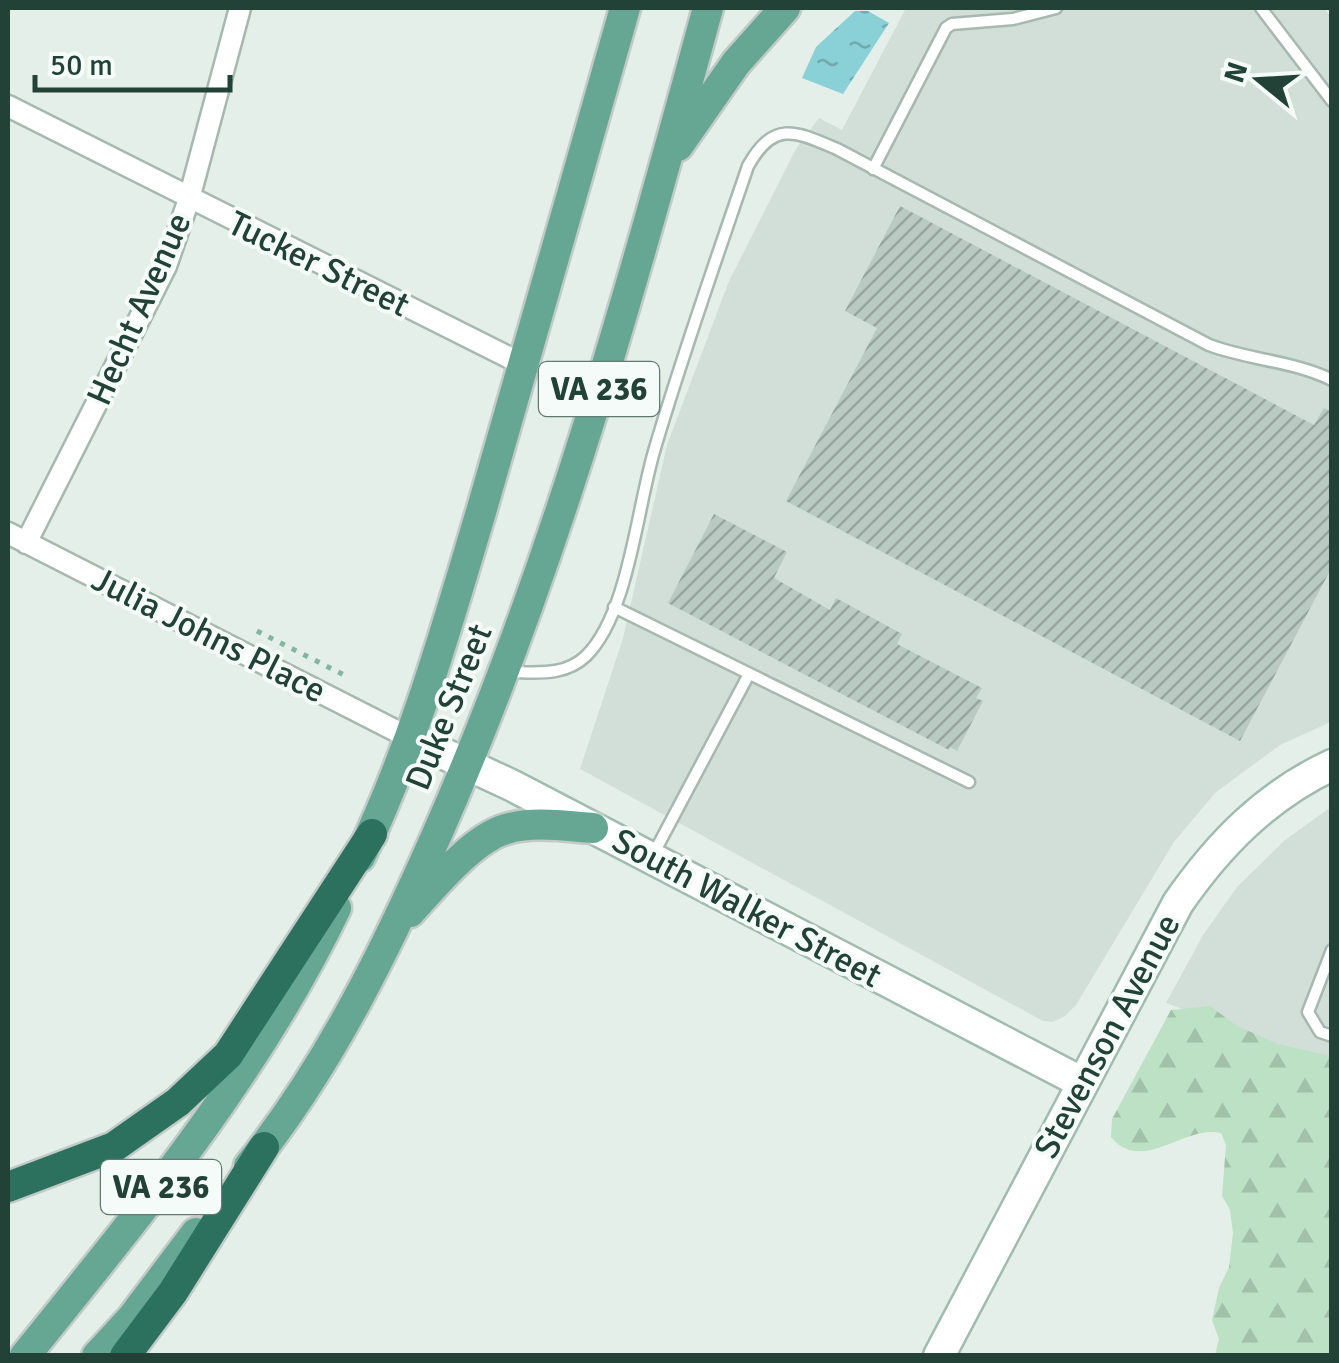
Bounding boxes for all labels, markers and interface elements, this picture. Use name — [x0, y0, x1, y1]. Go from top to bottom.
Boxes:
scale bar — [35, 30, 230, 92]
north arrow — [1209, 30, 1309, 130]
text: 50 m — [50, 47, 113, 84]
text: N — [1217, 58, 1255, 87]
street label: Tucker Street — [221, 202, 417, 326]
street label: Hecht Avenue — [77, 206, 201, 412]
road number: VA 236 — [539, 362, 659, 416]
street label: Julia Johns Place — [85, 558, 333, 712]
street label: Duke Street — [396, 618, 502, 796]
street label: South Walker Street — [605, 819, 889, 997]
street label: Stevenson Avenue — [1025, 907, 1189, 1165]
road number: VA 236 — [101, 1160, 221, 1214]

